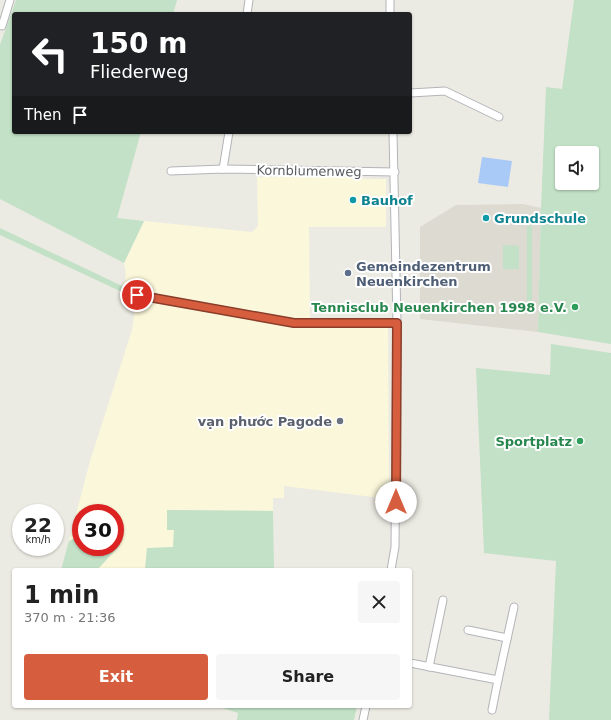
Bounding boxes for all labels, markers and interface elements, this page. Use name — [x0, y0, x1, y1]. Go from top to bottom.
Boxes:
text: 150 m — [90, 27, 187, 60]
icon: left — [24, 28, 76, 80]
text: Fliederweg — [90, 61, 189, 82]
icon: arrive — [69, 104, 91, 126]
text: Then — [24, 106, 61, 124]
map controls — [555, 146, 599, 190]
button: sound — [555, 146, 599, 190]
street label: Kornblumenweg — [256, 163, 362, 179]
place label: Bauhof — [361, 193, 413, 208]
marker: Bauhof — [348, 195, 358, 205]
place label: Grundschule — [494, 211, 586, 226]
marker: Grundschule — [481, 213, 491, 223]
place label: Gemeindezentrum Neuenkirchen — [356, 259, 491, 289]
marker: Gemeindezentrum Neuenkirchen — [343, 268, 353, 278]
pin — [120, 278, 154, 312]
icon: arrive — [126, 284, 148, 306]
place label: Tennisclub Neuenkirchen 1998 e.V. — [311, 300, 567, 315]
marker: Tennisclub Neuenkirchen 1998 e.V. — [570, 302, 580, 312]
place label: vạn phước Pagode — [198, 414, 332, 429]
marker: vạn phước Pagode — [335, 416, 345, 426]
place label: Sportplatz — [495, 434, 572, 449]
marker: Sportplatz — [575, 436, 585, 446]
position arrow — [375, 481, 417, 523]
speed limit sign: 30 — [72, 504, 124, 556]
text: 22 — [24, 513, 52, 537]
text: km/h — [25, 534, 51, 545]
text: 1 min — [24, 581, 99, 609]
button: close — [358, 581, 400, 623]
text: 370 m · 21:36 — [24, 610, 115, 625]
button: Exit — [24, 654, 208, 700]
button: Share — [216, 654, 400, 700]

